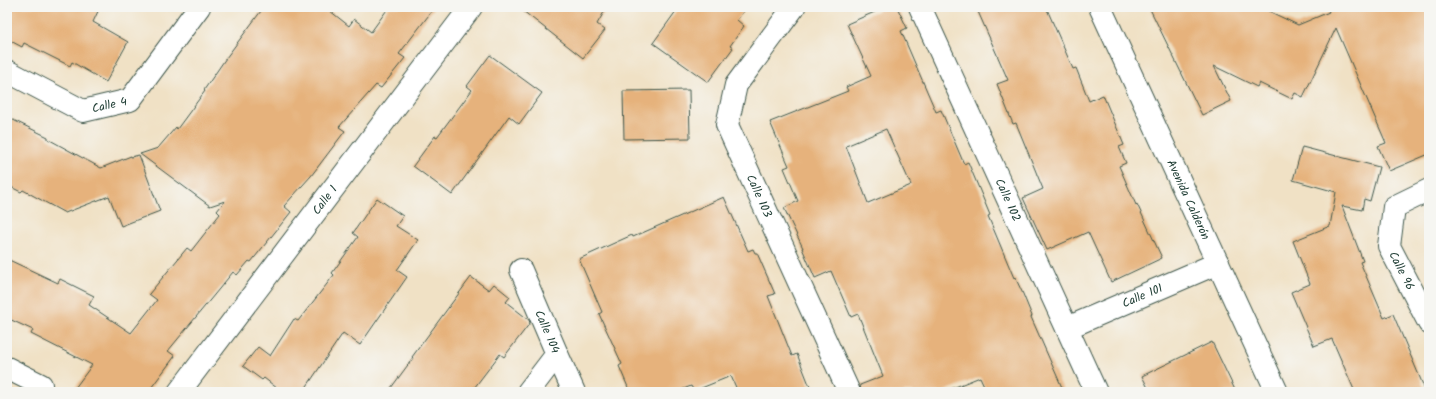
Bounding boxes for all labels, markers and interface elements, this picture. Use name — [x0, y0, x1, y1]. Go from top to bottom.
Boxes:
street label: Calle 4 — [90, 91, 129, 118]
street label: Avenida Calderón — [1162, 156, 1215, 243]
street label: Calle 103 — [741, 171, 778, 221]
street label: Calle 102 — [990, 175, 1026, 225]
street label: Calle 1 — [307, 181, 342, 219]
street label: Calle 96 — [1384, 248, 1420, 293]
street label: Calle 101 — [1119, 278, 1166, 313]
street label: Calle 104 — [530, 307, 565, 357]

